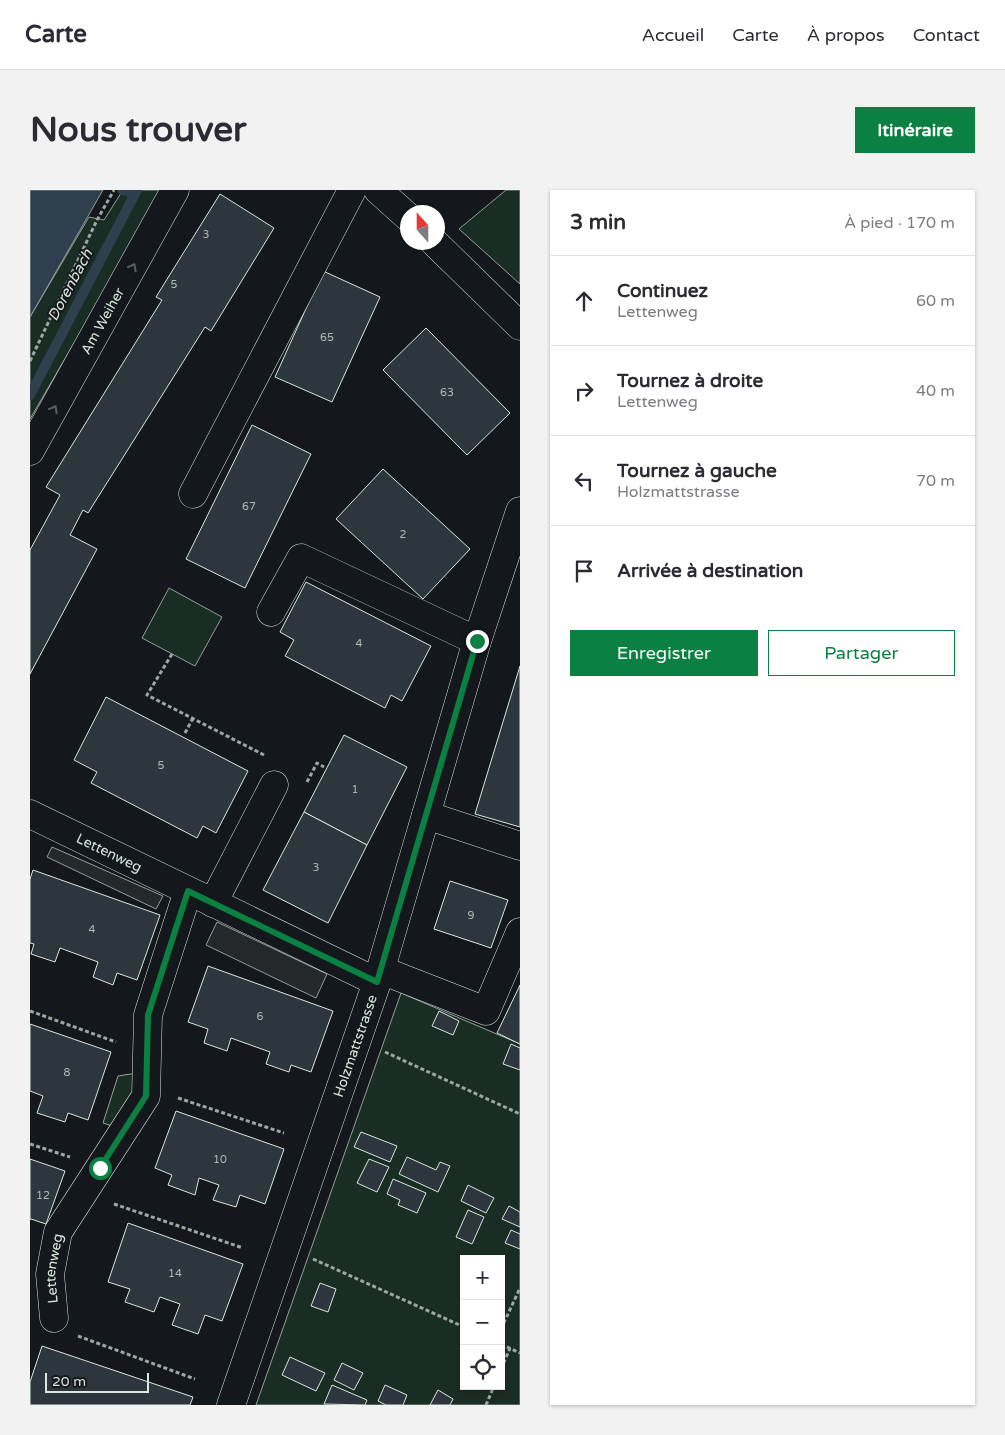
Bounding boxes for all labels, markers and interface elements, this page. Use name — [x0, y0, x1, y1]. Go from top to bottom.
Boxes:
text: Carte — [25, 20, 87, 49]
text: Accueil — [642, 24, 704, 46]
text: Carte — [732, 24, 779, 46]
text: À propos — [807, 24, 885, 46]
text: Contact — [913, 24, 980, 46]
button: Itinéraire — [855, 107, 975, 153]
text: Nous trouver — [30, 109, 246, 151]
north arrow — [400, 205, 445, 250]
text: 3 min — [570, 210, 626, 235]
text: À pied · 170 m — [844, 213, 955, 233]
house number: 3 — [203, 228, 210, 241]
water label: Dorenbach — [44, 245, 97, 324]
one-way arrow — [127, 263, 137, 272]
house number: 5 — [171, 278, 178, 291]
text: Continuez — [617, 280, 708, 302]
street label: Am Weiher — [77, 284, 128, 357]
icon: ahead — [570, 287, 598, 315]
text: 60 m — [916, 291, 955, 311]
text: Lettenweg — [617, 302, 698, 322]
house number: 65 — [320, 331, 334, 344]
text: Tournez à droite — [617, 370, 763, 392]
icon: right — [570, 377, 598, 405]
text: 40 m — [916, 381, 955, 401]
house number: 63 — [440, 386, 454, 399]
text: Lettenweg — [617, 392, 698, 412]
one-way arrow — [47, 405, 57, 414]
text: Tournez à gauche — [617, 460, 777, 482]
icon: left — [570, 467, 598, 495]
text: 70 m — [916, 471, 955, 491]
text: Holzmattstrasse — [617, 482, 740, 502]
house number: 67 — [242, 500, 256, 513]
house number: 2 — [400, 528, 407, 541]
icon: arrive — [570, 557, 598, 585]
text: Arrivée à destination — [617, 560, 803, 582]
route end — [466, 630, 489, 653]
button: Enregistrer — [570, 630, 758, 676]
button: Partager — [768, 630, 955, 676]
house number: 4 — [356, 637, 363, 650]
house number: 5 — [158, 759, 165, 772]
house number: 1 — [352, 783, 358, 796]
street label: Lettenweg — [74, 829, 145, 875]
house number: 3 — [313, 861, 320, 874]
house number: 9 — [468, 909, 475, 922]
house number: 4 — [89, 923, 96, 936]
street label: Holzmattstrasse — [329, 992, 381, 1099]
house number: 6 — [257, 1010, 264, 1023]
house number: 8 — [64, 1066, 71, 1079]
house number: 10 — [213, 1153, 227, 1166]
route start — [89, 1157, 112, 1180]
house number: 12 — [36, 1189, 50, 1202]
street label: Lettenweg — [41, 1232, 66, 1304]
map controls — [460, 1255, 505, 1390]
button: + — [460, 1255, 505, 1300]
house number: 14 — [168, 1267, 182, 1280]
button: − — [460, 1300, 505, 1345]
button: locate — [460, 1345, 505, 1390]
scale bar — [45, 1370, 149, 1393]
text: 20 m — [52, 1373, 86, 1390]

